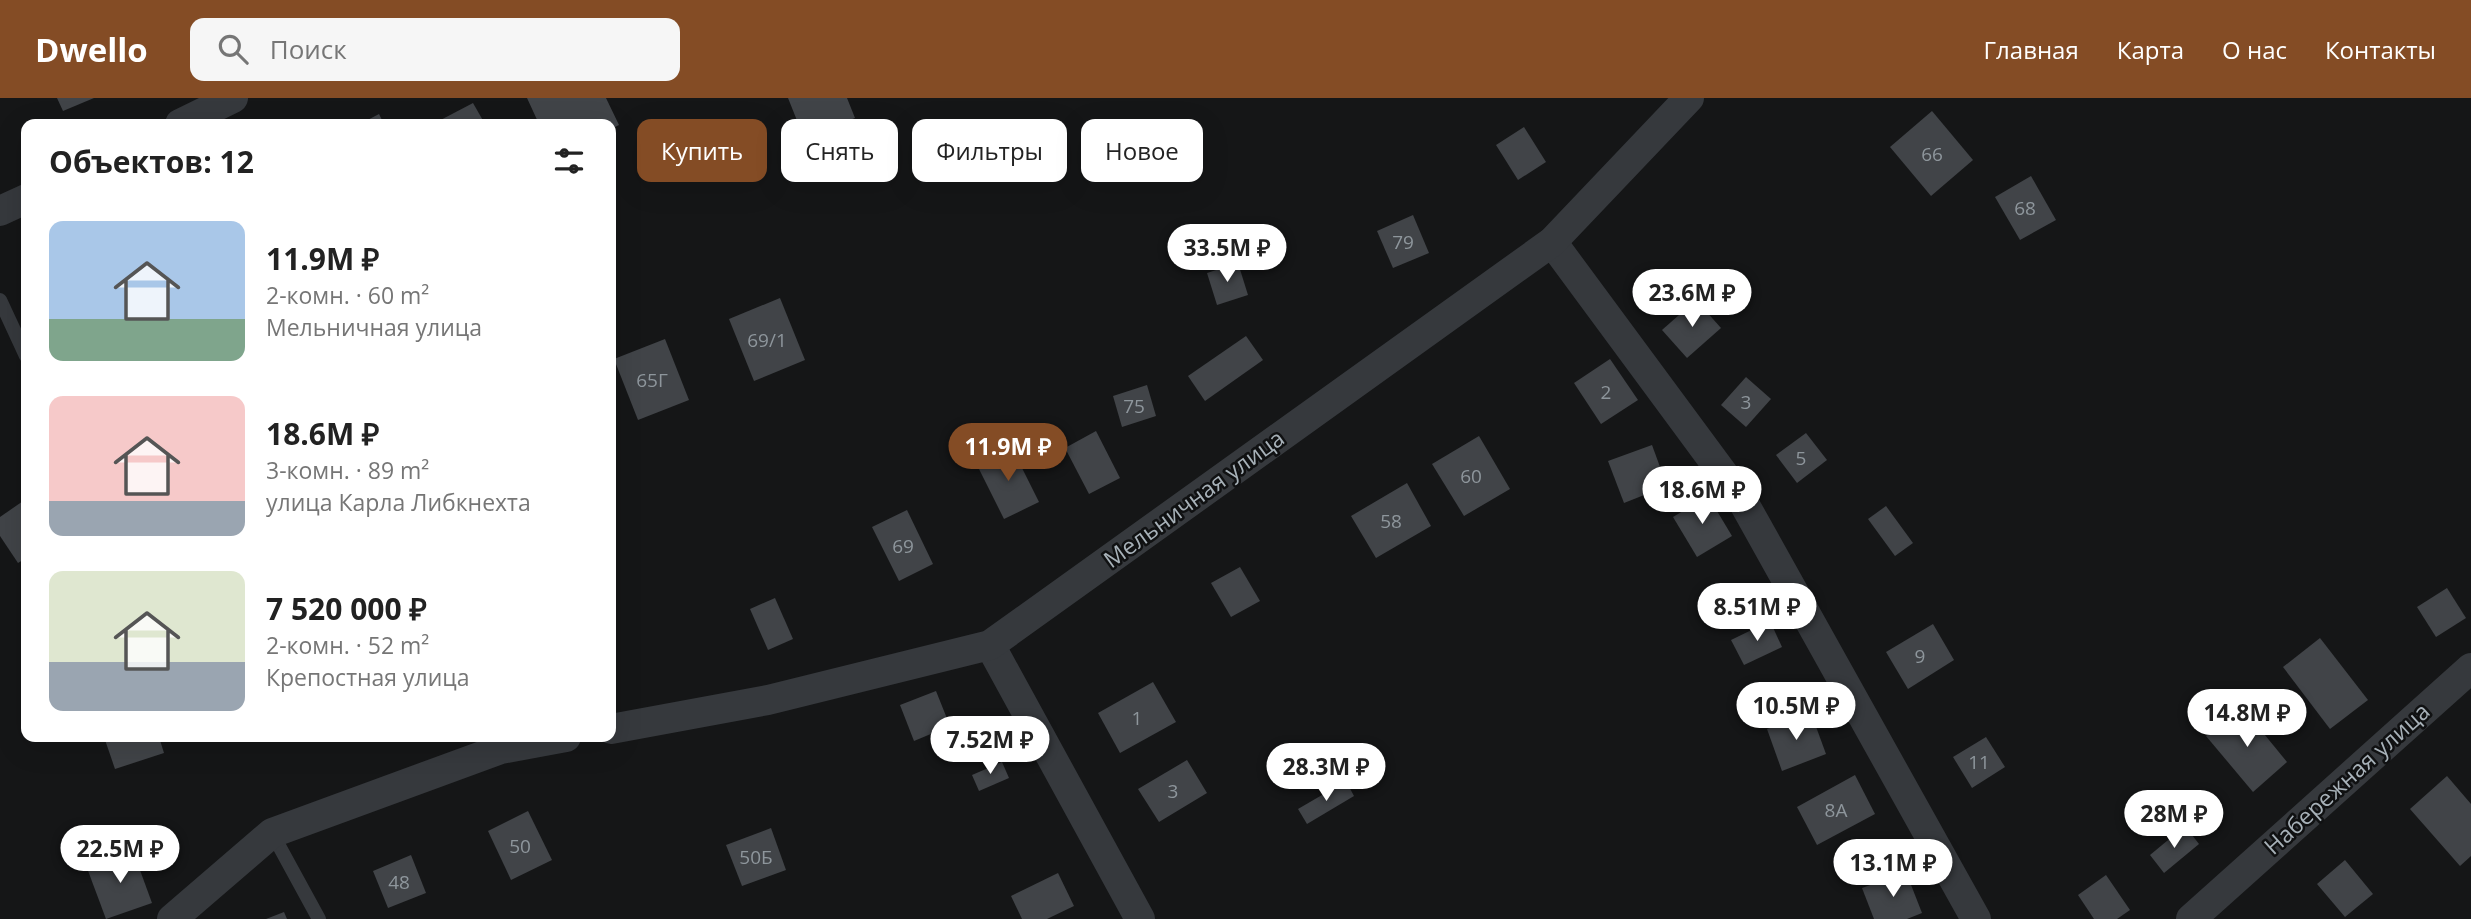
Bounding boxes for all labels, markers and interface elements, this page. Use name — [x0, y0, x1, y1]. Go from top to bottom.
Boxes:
search box — [190, 18, 680, 81]
text: Dwello — [35, 27, 148, 72]
icon: search — [214, 30, 252, 68]
text: Поиск — [270, 31, 347, 67]
text: Главная — [1984, 33, 2079, 66]
text: Карта — [2117, 33, 2184, 66]
text: О нас — [2222, 33, 2287, 66]
text: Контакты — [2325, 33, 2436, 66]
chip: Купить — [637, 119, 767, 182]
chip: Снять — [781, 119, 898, 182]
chip: Фильтры — [912, 119, 1067, 182]
chip: Новое — [1081, 119, 1203, 182]
text: Объектов: 12 — [49, 141, 254, 182]
house number: 66 — [1921, 141, 1943, 167]
icon: filters — [550, 142, 588, 180]
house number: 68 — [2014, 195, 2036, 221]
pin: 33.5M ₽ — [1162, 225, 1292, 284]
house number: 79 — [1392, 229, 1414, 255]
text: 33.5M ₽ — [1183, 231, 1271, 263]
text: 11.9M ₽ — [266, 238, 380, 279]
icon: home — [105, 249, 189, 333]
pin: 23.6M ₽ — [1627, 270, 1757, 329]
text: 23.6M ₽ — [1648, 276, 1736, 308]
text: 2-комн. · 60 m² — [266, 279, 429, 311]
text: Мельничная улица — [266, 311, 482, 343]
house number: 69/1 — [747, 327, 787, 353]
house number: 65Г — [636, 367, 668, 393]
house number: 2 — [1601, 379, 1611, 405]
house number: 3 — [1741, 389, 1751, 415]
house number: 75 — [1123, 393, 1145, 419]
text: 18.6M ₽ — [266, 413, 380, 454]
street label: Мельничная улица — [1097, 422, 1290, 575]
icon: home — [105, 424, 189, 508]
pin: 11.9M ₽ — [943, 424, 1073, 483]
text: 11.9M ₽ — [964, 430, 1052, 462]
house number: 5 — [1796, 445, 1806, 471]
text: 3-комн. · 89 m² — [266, 454, 429, 486]
house number: 60 — [1460, 463, 1482, 489]
pin: 18.6M ₽ — [1637, 466, 1767, 526]
text: 18.6M ₽ — [1658, 473, 1746, 505]
text: улица Карла Либкнехта — [266, 486, 531, 518]
house number: 58 — [1380, 508, 1402, 534]
house number: 69 — [892, 533, 914, 559]
pin: 8.51M ₽ — [1692, 584, 1822, 643]
text: 7 520 000 ₽ — [266, 588, 427, 629]
text: 8.51M ₽ — [1713, 590, 1801, 622]
icon: home — [105, 599, 189, 683]
text: 2-комн. · 52 m² — [266, 629, 429, 661]
house number: 9 — [1915, 643, 1925, 669]
text: Крепостная улица — [266, 661, 470, 693]
pin: 10.5M ₽ — [1731, 682, 1861, 742]
text: 10.5M ₽ — [1752, 689, 1840, 721]
pin: 14.8M ₽ — [2182, 690, 2312, 749]
street label: Набережная улица — [2257, 695, 2436, 861]
text: 14.8M ₽ — [2203, 696, 2291, 728]
house number: 1 — [1132, 705, 1142, 731]
pin: 7.52M ₽ — [925, 716, 1055, 776]
text: 7.52M ₽ — [946, 723, 1034, 755]
pin: 28.3M ₽ — [1261, 744, 1391, 803]
house number: 11 — [1968, 749, 1990, 775]
text: 28.3M ₽ — [1282, 750, 1370, 782]
house number: 3 — [1168, 778, 1178, 804]
pin: 28M ₽ — [2125, 790, 2223, 850]
house number: 8А — [1825, 797, 1847, 823]
text: 28M ₽ — [2140, 797, 2208, 829]
pin: 22.5M ₽ — [55, 826, 185, 885]
text: 22.5M ₽ — [76, 832, 164, 864]
house number: 50 — [509, 833, 531, 859]
pin: 13.1M ₽ — [1828, 840, 1958, 899]
house number: 50Б — [739, 844, 773, 870]
text: 13.1M ₽ — [1849, 846, 1937, 878]
house number: 48 — [388, 869, 410, 895]

